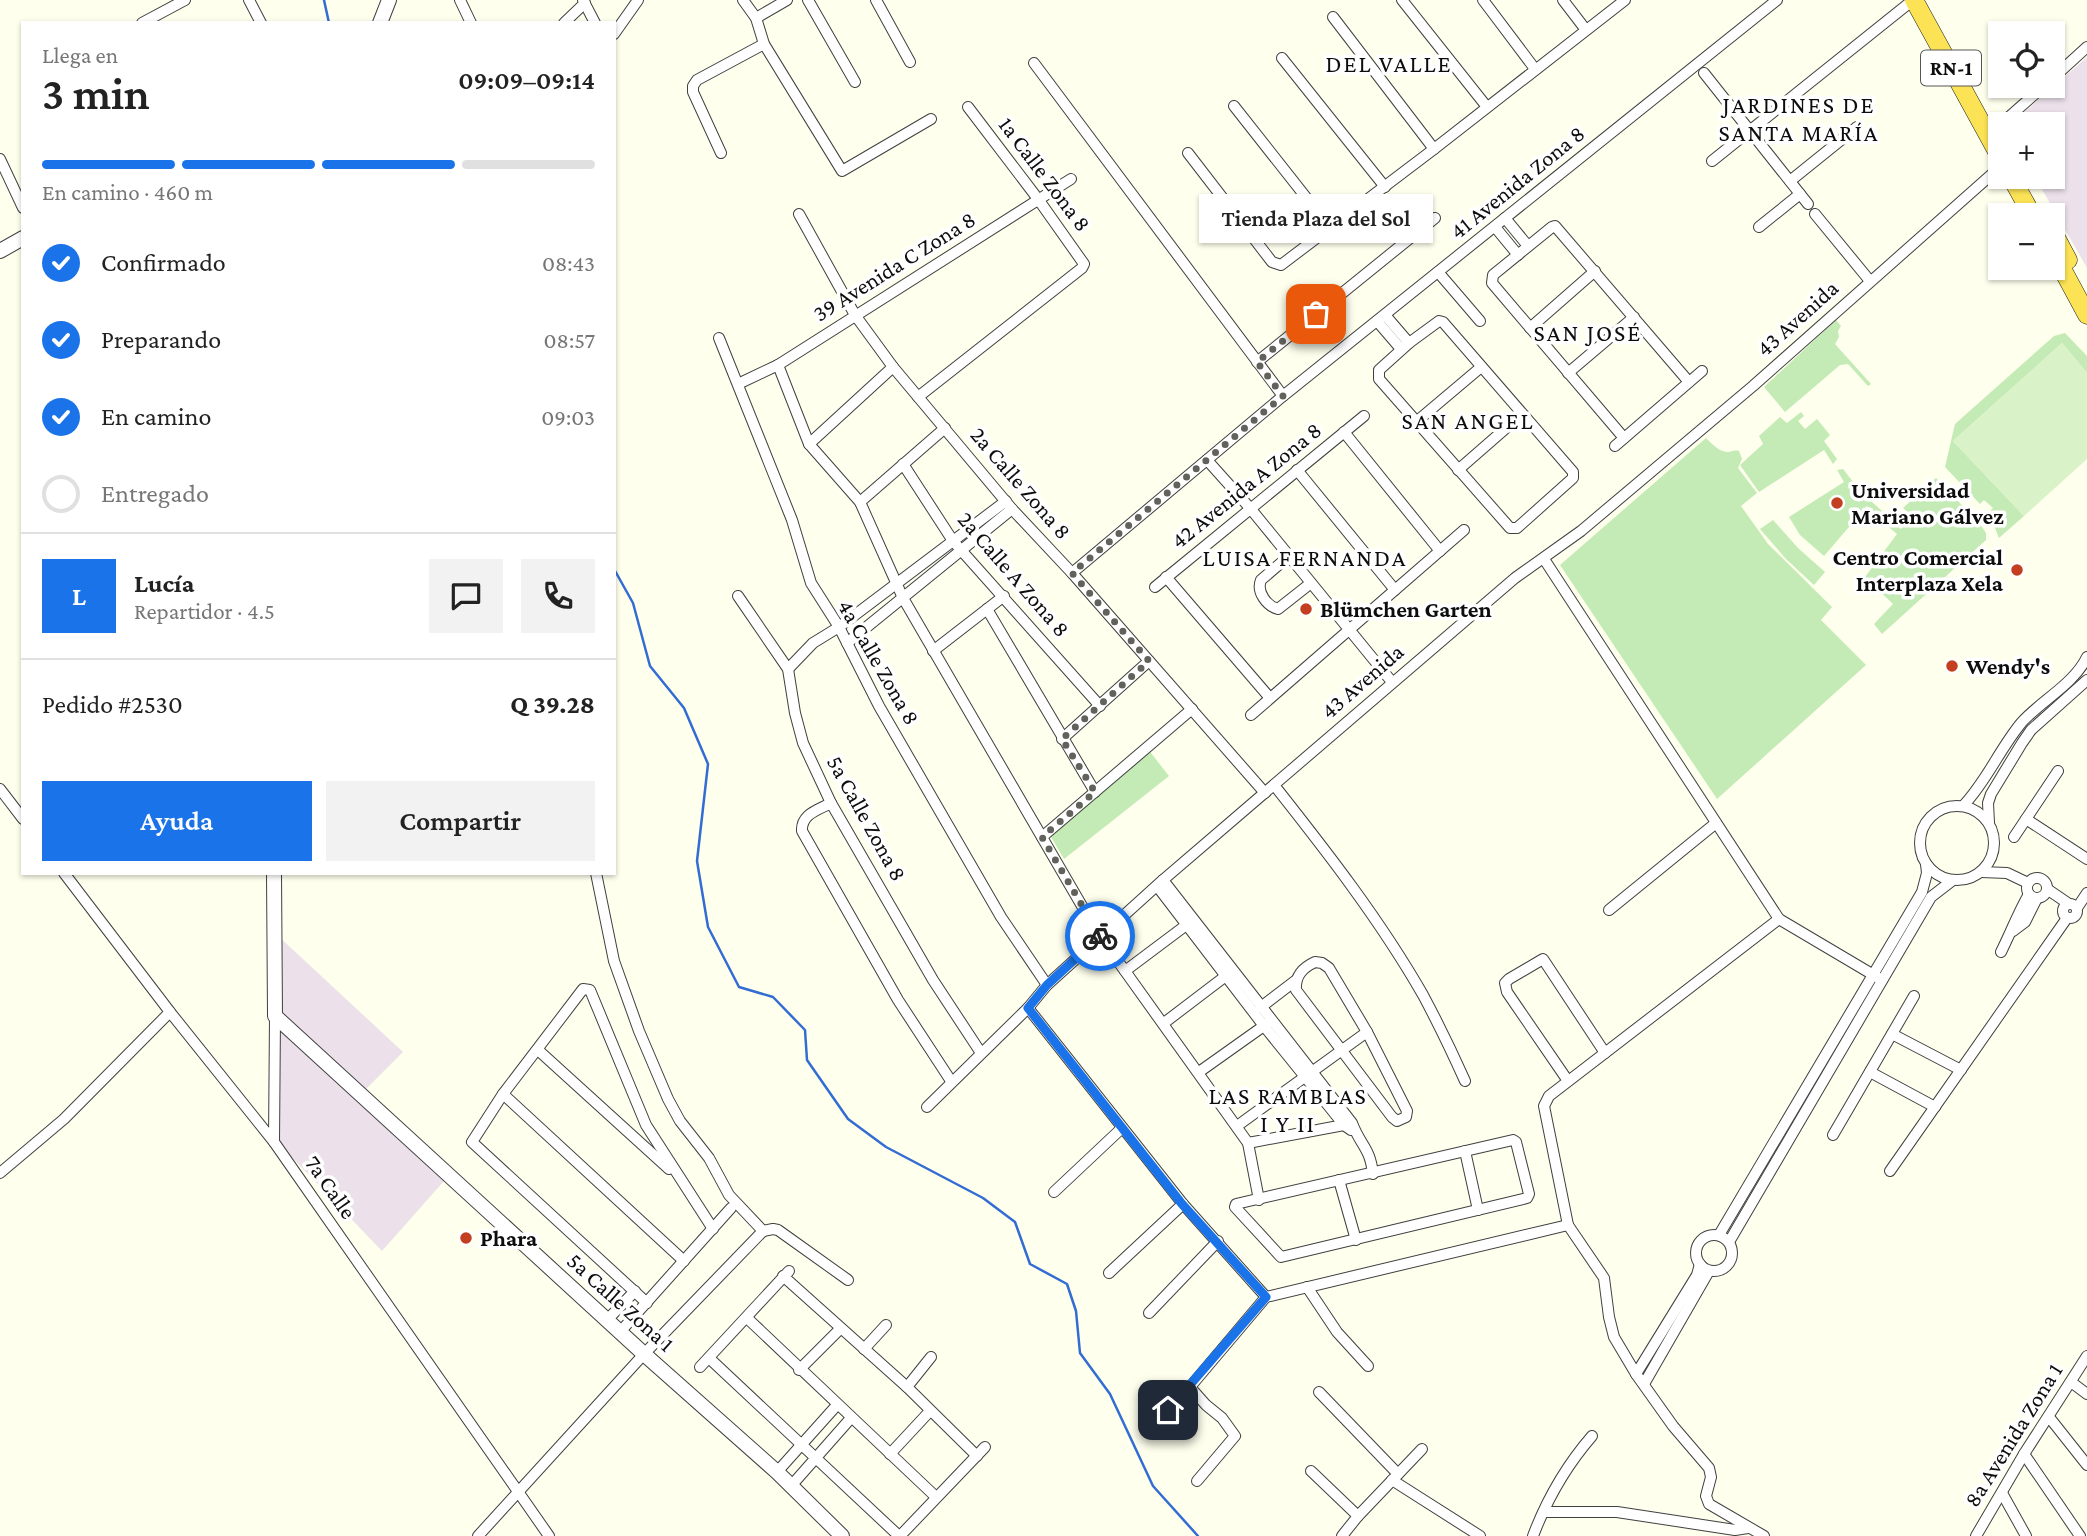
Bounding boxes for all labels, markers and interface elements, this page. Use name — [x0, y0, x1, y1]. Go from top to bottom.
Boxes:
map controls — [1988, 21, 2065, 280]
button: locate — [1988, 21, 2065, 98]
text: Llega en — [42, 42, 118, 68]
district label: DEL VALLE — [1326, 50, 1452, 77]
road number: RN-1 — [1921, 50, 1981, 86]
text: 09:09–09:14 — [458, 66, 595, 95]
text: 3 min — [42, 68, 150, 119]
district label: JARDINES DE SANTA MARÍA — [1719, 91, 1879, 146]
street label: 1a Calle Zona 8 — [994, 112, 1096, 236]
button: + — [1988, 112, 2065, 189]
street label: 41 Avenida Zona 8 — [1445, 120, 1589, 244]
text: En camino · 460 m — [42, 179, 213, 205]
callout: Tienda Plaza del Sol — [1199, 195, 1433, 244]
button: − — [1988, 203, 2065, 280]
text: Tienda Plaza del Sol — [1221, 205, 1411, 231]
street label: 39 Avenida C Zona 8 — [808, 206, 980, 326]
icon: check — [42, 244, 80, 282]
text: Confirmado — [101, 248, 226, 277]
text: 08:43 — [542, 250, 595, 276]
street label: 43 Avenida — [1751, 274, 1843, 361]
pin — [1286, 284, 1346, 344]
icon: bag — [1297, 295, 1335, 333]
district label: SAN JOSÉ — [1534, 319, 1642, 346]
icon: check — [42, 321, 80, 359]
text: Preparando — [101, 325, 221, 354]
text: 08:57 — [544, 327, 595, 353]
icon: check — [42, 398, 80, 436]
text: En camino — [101, 402, 211, 431]
text: 09:03 — [541, 404, 595, 430]
district label: SAN ANGEL — [1402, 407, 1534, 434]
street label: 42 Avenida A Zona 8 — [1166, 416, 1326, 554]
street label: 2a Calle Zona 8 — [965, 422, 1077, 544]
place label: Universidad Mariano Gálvez — [1851, 477, 2004, 529]
text: Entregado — [101, 479, 209, 508]
marker: Universidad Mariano Gálvez — [1829, 495, 1845, 511]
street label: 2a Calle A Zona 8 — [953, 506, 1075, 642]
district label: LUISA FERNANDA — [1203, 544, 1407, 571]
place label: Centro Comercial Interplaza Xela — [1832, 544, 2004, 596]
button: chat — [429, 559, 503, 633]
button: phone — [521, 559, 595, 633]
marker: Centro Comercial Interplaza Xela — [2009, 562, 2025, 578]
text: Lucía — [134, 569, 194, 598]
text: L — [72, 582, 86, 611]
street label: 4a Calle Zona 8 — [833, 595, 925, 729]
place label: Blümchen Garten — [1320, 596, 1492, 622]
text: Repartidor · 4.5 — [134, 598, 275, 624]
marker: Blümchen Garten — [1298, 601, 1314, 617]
street label: 43 Avenida — [1315, 638, 1409, 724]
place label: Wendy's — [1965, 653, 2050, 679]
marker: Wendy's — [1944, 658, 1960, 674]
text: Pedido #2530 — [42, 690, 183, 719]
text: Q 39.28 — [510, 690, 595, 719]
street label: 5a Calle Zona 8 — [822, 751, 912, 885]
button: Ayuda — [42, 781, 312, 861]
button: Compartir — [326, 781, 595, 861]
courier — [1065, 901, 1135, 971]
icon: bike — [1081, 917, 1119, 955]
district label: LAS RAMBLAS I Y II — [1208, 1082, 1368, 1137]
street label: 7a Calle — [300, 1150, 362, 1224]
place label: Phara — [480, 1225, 538, 1251]
marker: Phara — [458, 1230, 474, 1246]
street label: 5a Calle Zona 1 — [562, 1247, 680, 1357]
street label: 8a Avenida Zona 1 — [1958, 1358, 2068, 1512]
pin — [1138, 1380, 1198, 1440]
icon: home — [1149, 1391, 1187, 1429]

